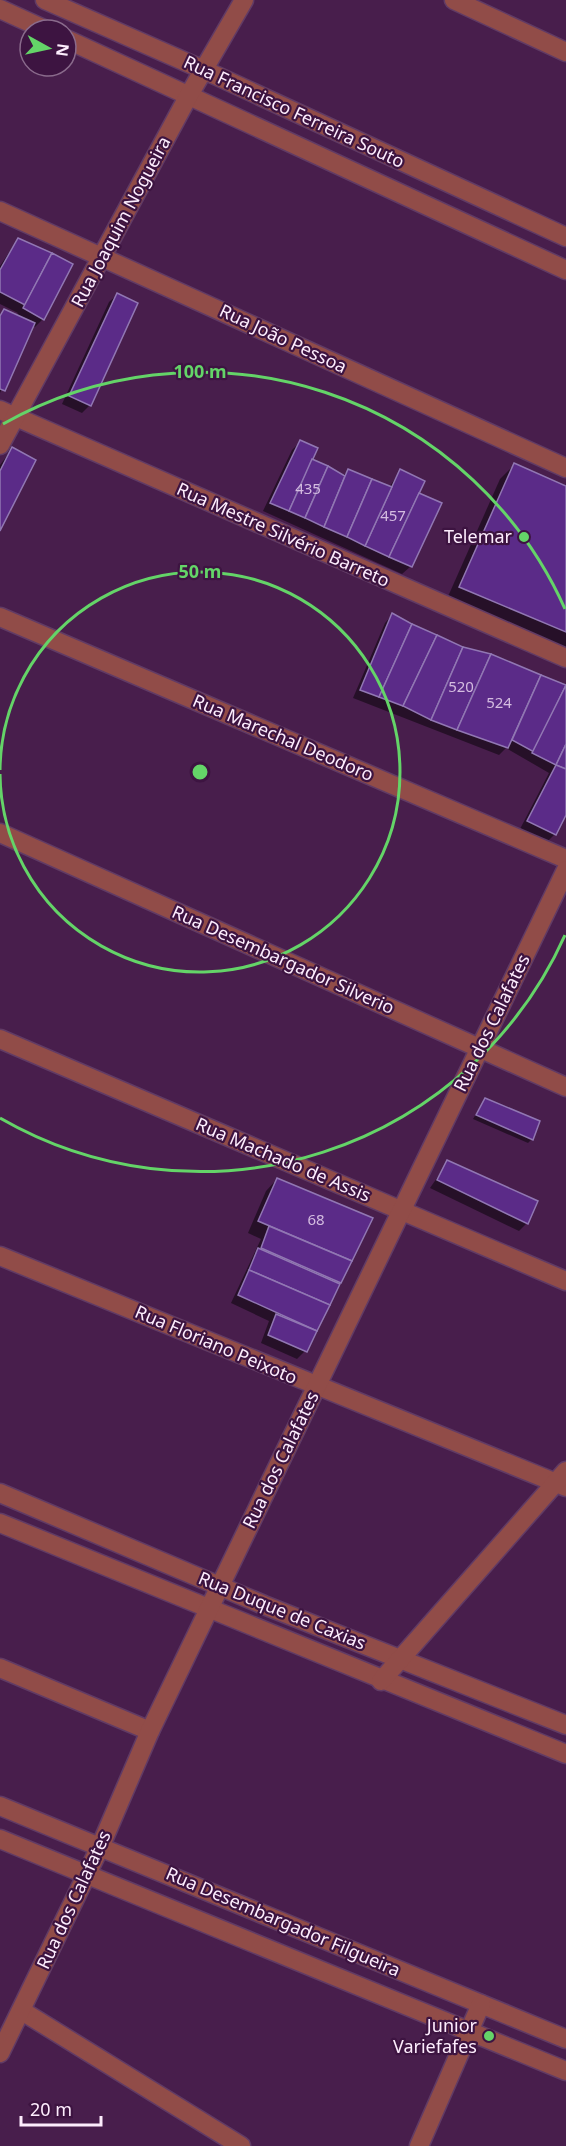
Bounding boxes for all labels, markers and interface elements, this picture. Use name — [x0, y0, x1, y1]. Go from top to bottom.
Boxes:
north arrow — [18, 18, 78, 78]
text: N — [51, 42, 75, 58]
street label: Rua Francisco Ferreira Souto — [180, 49, 409, 173]
street label: Rua Joaquim Nogueira — [65, 132, 175, 311]
street label: Rua João Pessoa — [216, 298, 351, 378]
text: 100 m — [173, 359, 227, 383]
street label: Rua Mestre Silvério Barreto — [173, 476, 394, 592]
house number: 435 — [295, 478, 321, 498]
house number: 457 — [380, 505, 406, 525]
place label: Telemar — [444, 524, 513, 548]
marker: Telemar — [517, 530, 531, 544]
text: 50 m — [179, 559, 221, 583]
house number: 520 — [448, 676, 474, 696]
street label: Rua Marechal Deodoro — [189, 688, 377, 786]
house number: 524 — [486, 692, 512, 712]
centre of rings — [190, 762, 210, 782]
street label: Rua Desembargador Silverio — [168, 899, 398, 1019]
street label: Rua dos Calafates — [447, 950, 535, 1095]
street label: Rua Machado de Assis — [192, 1111, 375, 1207]
house number: 68 — [307, 1209, 325, 1229]
street label: Rua Floriano Peixoto — [132, 1299, 301, 1389]
street label: Rua dos Calafates — [236, 1387, 324, 1532]
street label: Rua Duque de Caxias — [195, 1565, 370, 1655]
street label: Rua dos Calafates — [30, 1826, 116, 1973]
street label: Rua Desembargador Filgueira — [163, 1861, 404, 1981]
place label: Junior Variefafes — [393, 2013, 478, 2058]
marker: Junior Variefafes — [482, 2029, 496, 2043]
scale bar — [21, 2089, 100, 2127]
text: 20 m — [30, 2097, 72, 2121]

